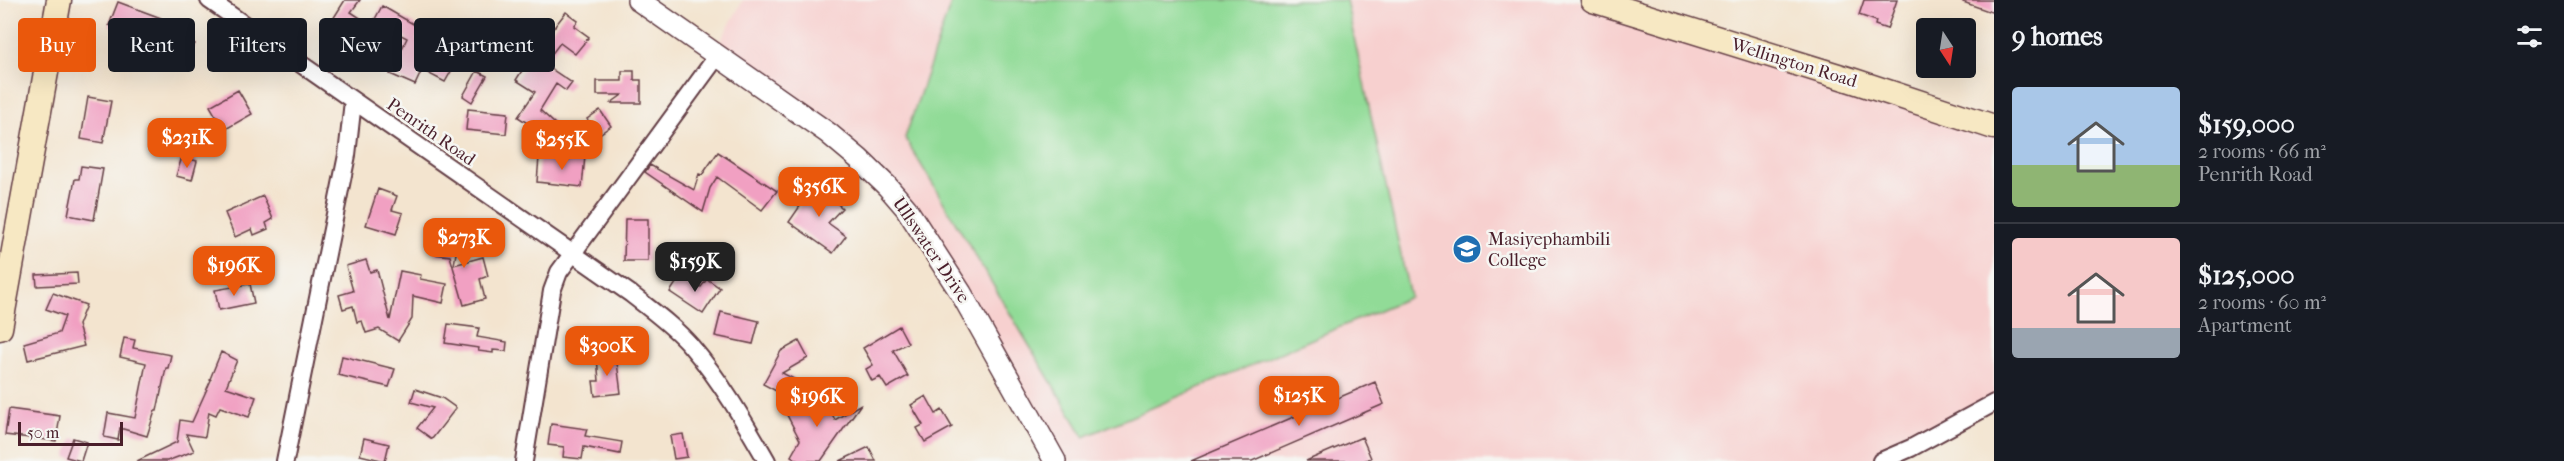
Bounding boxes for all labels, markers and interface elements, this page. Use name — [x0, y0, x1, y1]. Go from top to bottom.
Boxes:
chip: Buy — [18, 18, 96, 72]
chip: Rent — [108, 18, 195, 72]
chip: Filters — [207, 18, 307, 72]
chip: New — [319, 18, 402, 72]
chip: Apartment — [414, 18, 555, 72]
north arrow — [1916, 18, 1976, 78]
map controls — [1916, 18, 1976, 78]
icon: filters — [2513, 20, 2546, 53]
text: 9 homes — [2012, 21, 2103, 52]
street label: Wellington Road — [1727, 34, 1860, 92]
street label: Penrith Road — [383, 94, 479, 170]
text: $159,000 — [2198, 109, 2295, 140]
icon: home — [2060, 111, 2132, 183]
pin: $231K — [145, 118, 229, 169]
pin: $255K — [520, 120, 604, 171]
text: $231K — [161, 126, 213, 149]
text: $255K — [535, 128, 589, 151]
text: 2 rooms · 66 m² — [2198, 140, 2326, 163]
text: Penrith Road — [2198, 163, 2313, 186]
pin: $356K — [777, 167, 861, 218]
text: $356K — [792, 175, 846, 198]
street label: Ullswater Drive — [888, 193, 974, 307]
pin: $273K — [422, 218, 506, 269]
text: $273K — [437, 226, 491, 249]
place label: Masiyephambili College — [1488, 229, 1611, 271]
school or university icon: Masiyephambili College — [1451, 233, 1483, 265]
pin: $159K — [653, 242, 737, 293]
pin: $196K — [192, 246, 276, 297]
text: $159K — [669, 250, 721, 273]
text: $196K — [207, 254, 261, 277]
text: $125,000 — [2198, 260, 2295, 291]
icon: home — [2060, 262, 2132, 334]
text: 2 rooms · 60 m² — [2198, 291, 2326, 314]
text: Apartment — [2198, 314, 2292, 337]
pin: $300K — [565, 326, 649, 377]
text: $300K — [579, 334, 635, 357]
pin: $125K — [1257, 376, 1341, 427]
pin: $196K — [775, 377, 859, 428]
text: $125K — [1273, 384, 1325, 407]
text: $196K — [790, 385, 844, 408]
scale bar — [18, 419, 123, 446]
text: 50 m — [27, 423, 59, 442]

